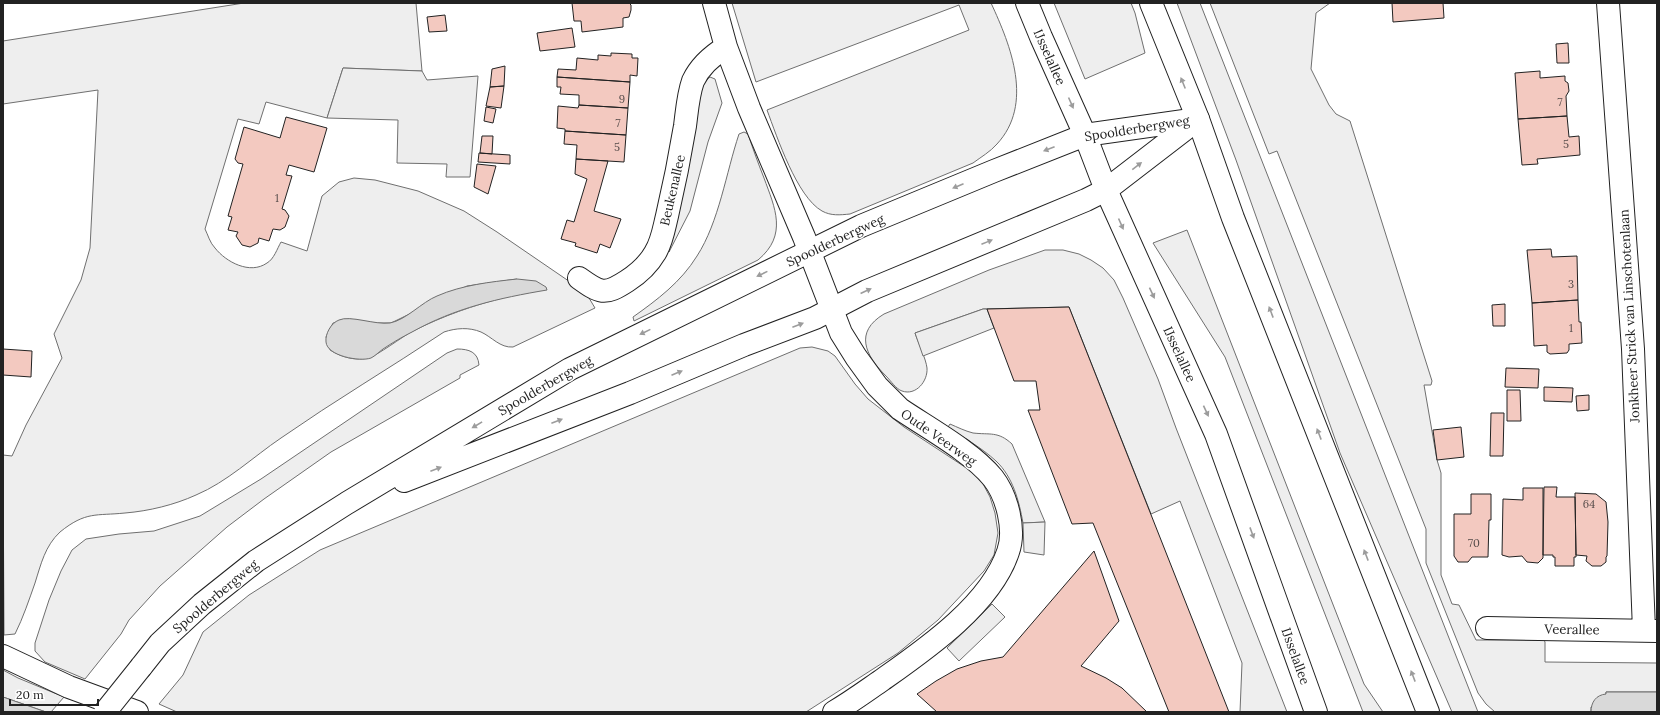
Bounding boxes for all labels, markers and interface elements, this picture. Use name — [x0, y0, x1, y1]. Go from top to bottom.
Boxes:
street label: IJsselallee — [1030, 27, 1069, 88]
one-way arrow — [1180, 76, 1186, 88]
house number: 9 — [619, 92, 625, 106]
house number: 7 — [1557, 95, 1563, 109]
one-way arrow — [1067, 97, 1074, 109]
street label: Spoolderbergweg — [1083, 112, 1192, 145]
house number: 7 — [615, 116, 621, 130]
house number: 5 — [1563, 137, 1569, 151]
house number: 5 — [614, 140, 620, 154]
one-way arrow — [1042, 147, 1054, 153]
street label: Beukenallee — [656, 153, 689, 227]
one-way arrow — [1131, 162, 1142, 170]
one-way arrow — [952, 183, 964, 189]
house number: 1 — [275, 191, 279, 205]
street label: Jonkheer Strick van Linschotenlaan — [1615, 209, 1644, 424]
street label: Spoolderbergweg — [783, 210, 888, 271]
one-way arrow — [1118, 218, 1124, 230]
one-way arrow — [981, 238, 993, 244]
one-way arrow — [756, 271, 768, 277]
house number: 3 — [1568, 277, 1574, 291]
one-way arrow — [1149, 287, 1155, 299]
one-way arrow — [861, 288, 872, 294]
one-way arrow — [1268, 306, 1274, 318]
one-way arrow — [792, 321, 804, 327]
house number: 1 — [1569, 321, 1573, 335]
street label: IJsselallee — [1159, 324, 1200, 385]
one-way arrow — [640, 328, 651, 335]
street label: Spoolderbergweg — [495, 351, 596, 419]
one-way arrow — [672, 370, 683, 376]
street label: Oude Veerweg — [898, 405, 981, 470]
one-way arrow — [1203, 406, 1209, 417]
one-way arrow — [551, 418, 563, 424]
one-way arrow — [472, 421, 482, 429]
one-way arrow — [1315, 427, 1321, 439]
one-way arrow — [430, 465, 442, 471]
house number: 64 — [1583, 497, 1595, 511]
one-way arrow — [1249, 527, 1255, 539]
house number: 70 — [1468, 536, 1480, 550]
one-way arrow — [1363, 548, 1369, 560]
street label: Spoolderbergweg — [169, 555, 262, 637]
street label: Veerallee — [1543, 621, 1600, 638]
street label: IJsselallee — [1277, 625, 1314, 687]
one-way arrow — [1410, 669, 1416, 681]
scale bar — [10, 681, 98, 707]
text: 20 m — [16, 687, 44, 702]

